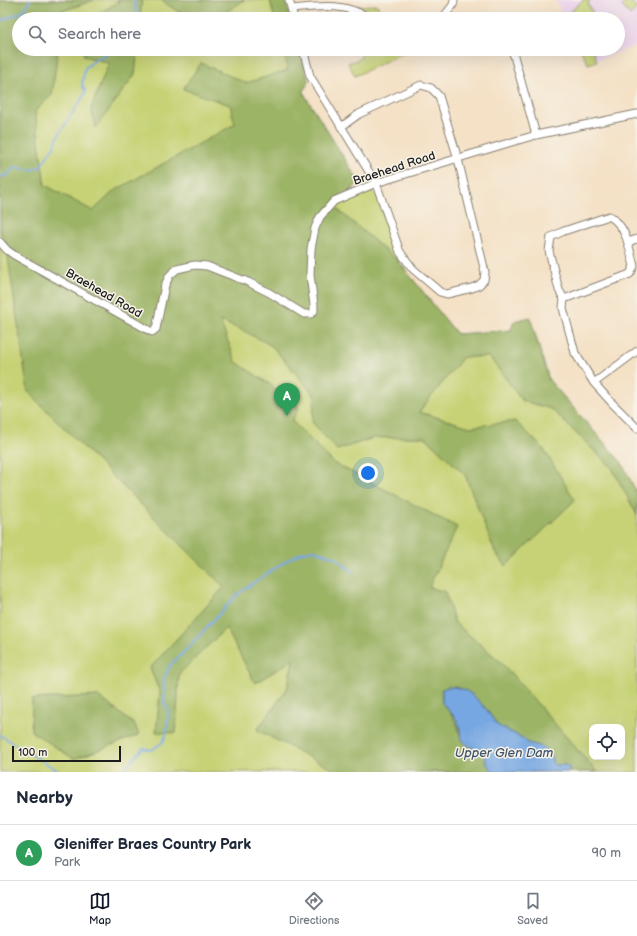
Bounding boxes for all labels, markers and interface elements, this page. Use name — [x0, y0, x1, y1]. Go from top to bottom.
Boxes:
search box — [12, 12, 625, 56]
icon: search — [26, 23, 48, 45]
text: Search here — [58, 25, 141, 44]
street label: Braehead Road — [351, 148, 437, 189]
street label: Braehead Road — [63, 265, 145, 321]
pin: A — [274, 383, 300, 416]
your location — [358, 463, 378, 483]
map controls — [589, 724, 625, 760]
button: locate — [589, 724, 625, 760]
scale bar — [12, 744, 121, 763]
water label: Upper Glen Dam — [455, 745, 554, 761]
text: 100 m — [18, 746, 47, 759]
text: Nearby — [16, 788, 73, 808]
text: Gleniffer Braes Country Park — [54, 835, 251, 854]
text: A — [25, 845, 33, 861]
text: 90 m — [592, 845, 621, 861]
text: Park — [54, 854, 80, 870]
tab: Map — [89, 890, 111, 927]
tab: Directions — [289, 890, 339, 927]
tab: Saved — [517, 890, 548, 927]

